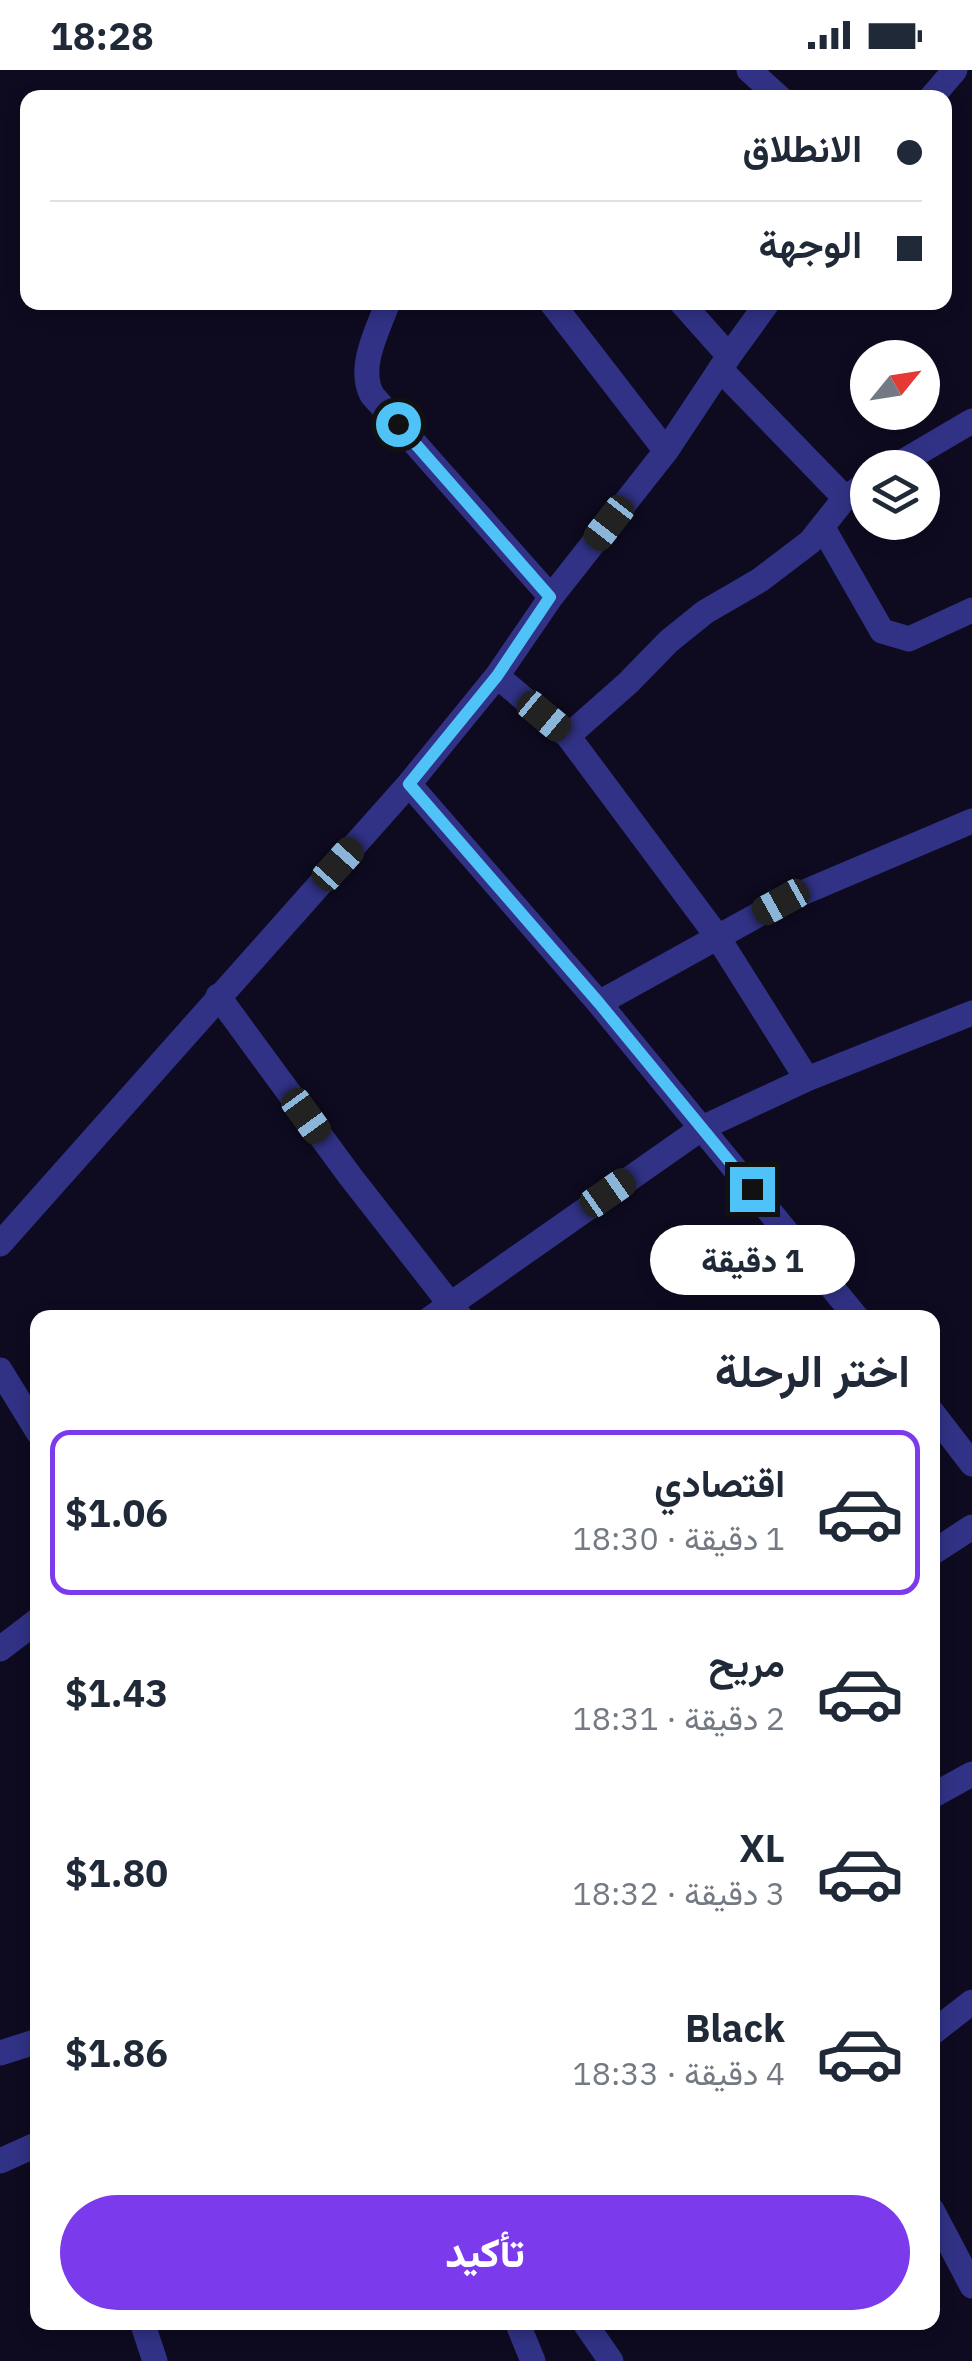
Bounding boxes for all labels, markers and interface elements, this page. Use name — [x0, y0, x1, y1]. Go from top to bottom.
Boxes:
text: 18:28 — [50, 11, 154, 60]
text: الانطلاق — [743, 123, 862, 172]
text: الوجهة — [759, 219, 862, 268]
north arrow — [850, 340, 940, 430]
map controls — [850, 340, 940, 540]
route start — [376, 402, 421, 447]
button: layers — [850, 450, 940, 540]
car — [579, 490, 639, 556]
car — [511, 685, 577, 747]
car — [307, 832, 369, 896]
car — [747, 874, 815, 930]
car — [276, 1083, 336, 1149]
car — [575, 1164, 641, 1222]
route end — [730, 1167, 775, 1212]
callout: 1 دقيقة — [650, 1224, 854, 1294]
text: 1 دقيقة — [701, 1239, 804, 1281]
text: اختر الرحلة — [715, 1341, 910, 1399]
text: اقتصادي — [654, 1458, 785, 1507]
icon: car — [815, 1468, 905, 1558]
text: $1.06 — [65, 1488, 168, 1537]
text: 1 دقيقة · 18:30 — [572, 1517, 785, 1559]
text: مريح — [709, 1638, 785, 1687]
icon: car — [815, 1648, 905, 1738]
text: $1.43 — [65, 1668, 168, 1717]
text: 2 دقيقة · 18:31 — [572, 1697, 785, 1739]
text: XL — [739, 1823, 785, 1872]
icon: car — [815, 1828, 905, 1918]
text: $1.80 — [65, 1848, 168, 1897]
text: 3 دقيقة · 18:32 — [572, 1872, 785, 1914]
text: Black — [685, 2003, 785, 2052]
icon: car — [815, 2008, 905, 2098]
text: $1.86 — [65, 2028, 168, 2077]
text: 4 دقيقة · 18:33 — [572, 2052, 785, 2094]
button: تأكيد — [60, 2195, 910, 2310]

